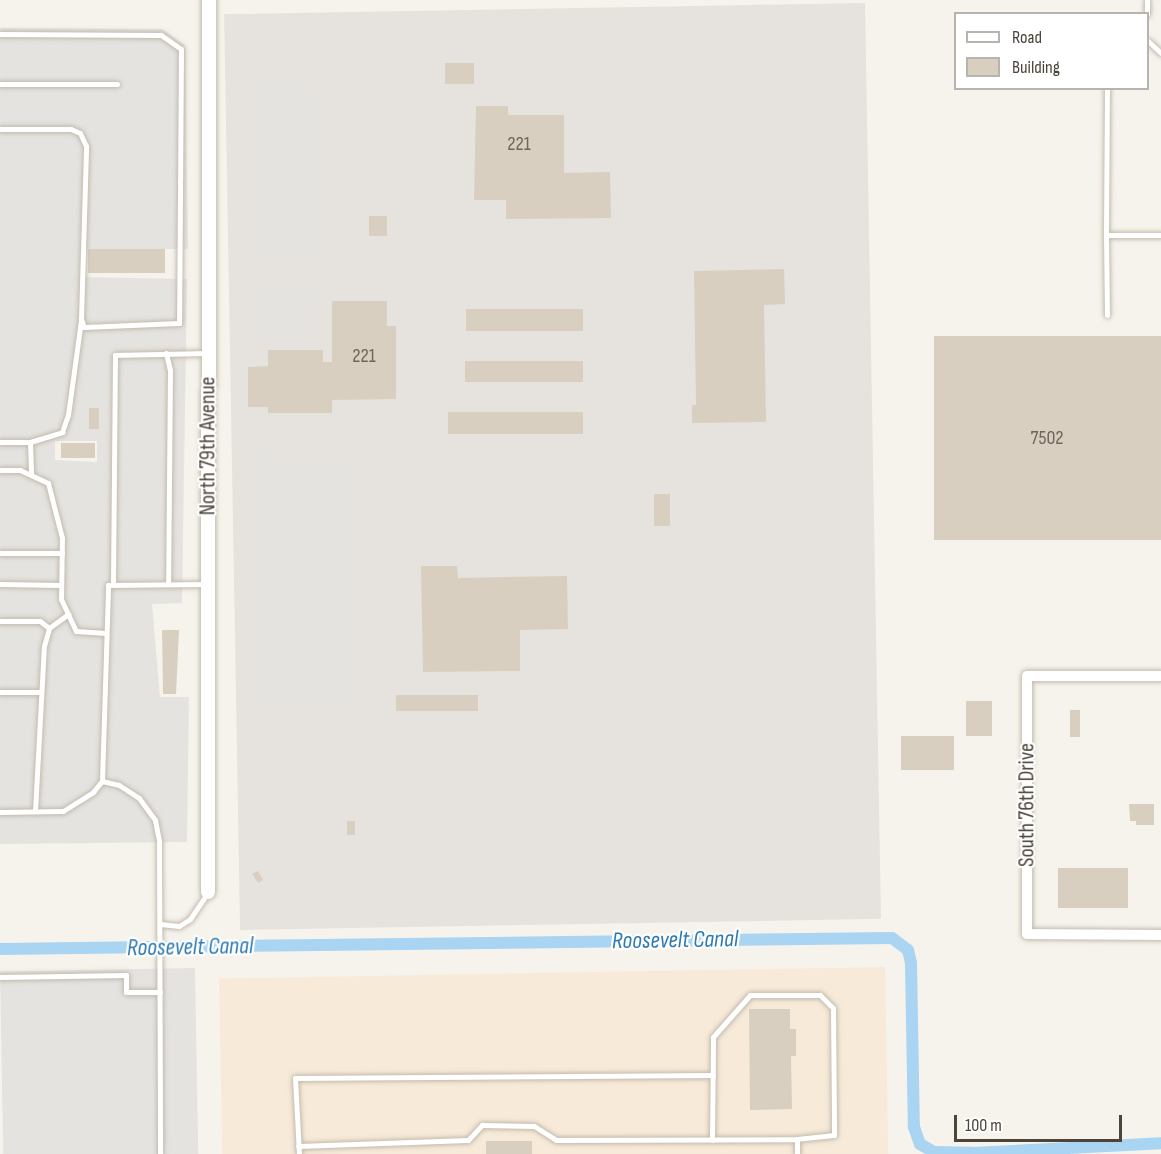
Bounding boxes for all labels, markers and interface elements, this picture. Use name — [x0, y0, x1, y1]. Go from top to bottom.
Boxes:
legend — [954, 12, 1149, 90]
text: Road — [1012, 27, 1042, 48]
text: Building — [1012, 57, 1060, 78]
house number: 221 — [507, 132, 531, 156]
house number: 221 — [352, 344, 376, 368]
street label: North 79th Avenue — [195, 377, 221, 515]
house number: 7502 — [1030, 426, 1064, 450]
street label: South 76th Drive — [1014, 743, 1040, 867]
water label: Roosevelt Canal — [612, 925, 738, 955]
water label: Roosevelt Canal — [127, 932, 253, 962]
scale bar — [957, 1103, 1125, 1141]
text: 100 m — [965, 1115, 1002, 1136]

